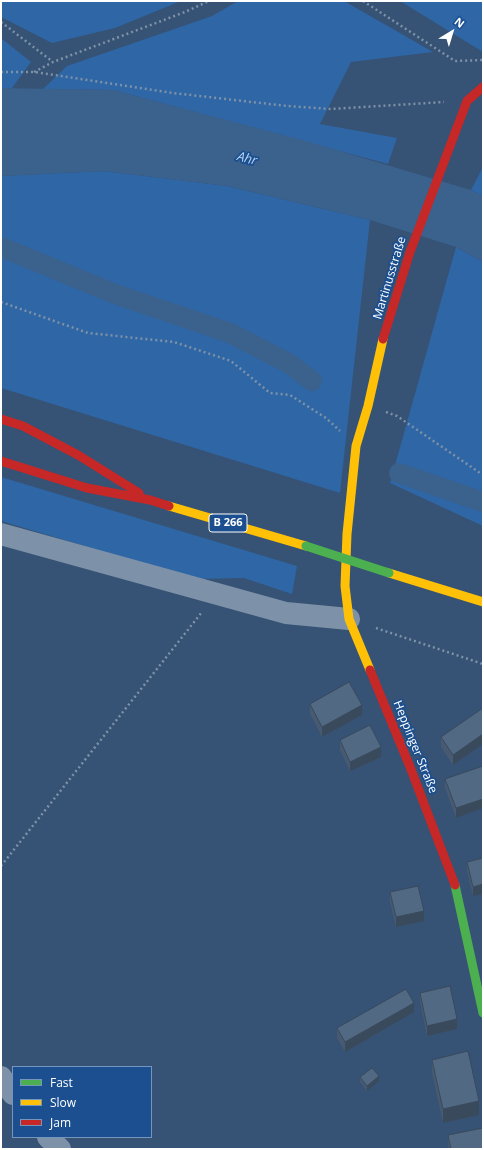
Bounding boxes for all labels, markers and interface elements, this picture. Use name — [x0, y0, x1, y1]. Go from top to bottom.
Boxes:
north arrow — [432, 12, 472, 52]
text: N — [452, 13, 468, 31]
water label: Ahr — [235, 149, 259, 169]
street label: Martinusstraße — [371, 235, 409, 321]
road number: B 266 — [209, 514, 247, 532]
street label: Heppinger Straße — [390, 699, 440, 795]
legend — [12, 1066, 152, 1138]
text: Fast — [50, 1074, 73, 1091]
text: Slow — [50, 1094, 76, 1111]
text: Jam — [50, 1114, 71, 1131]

